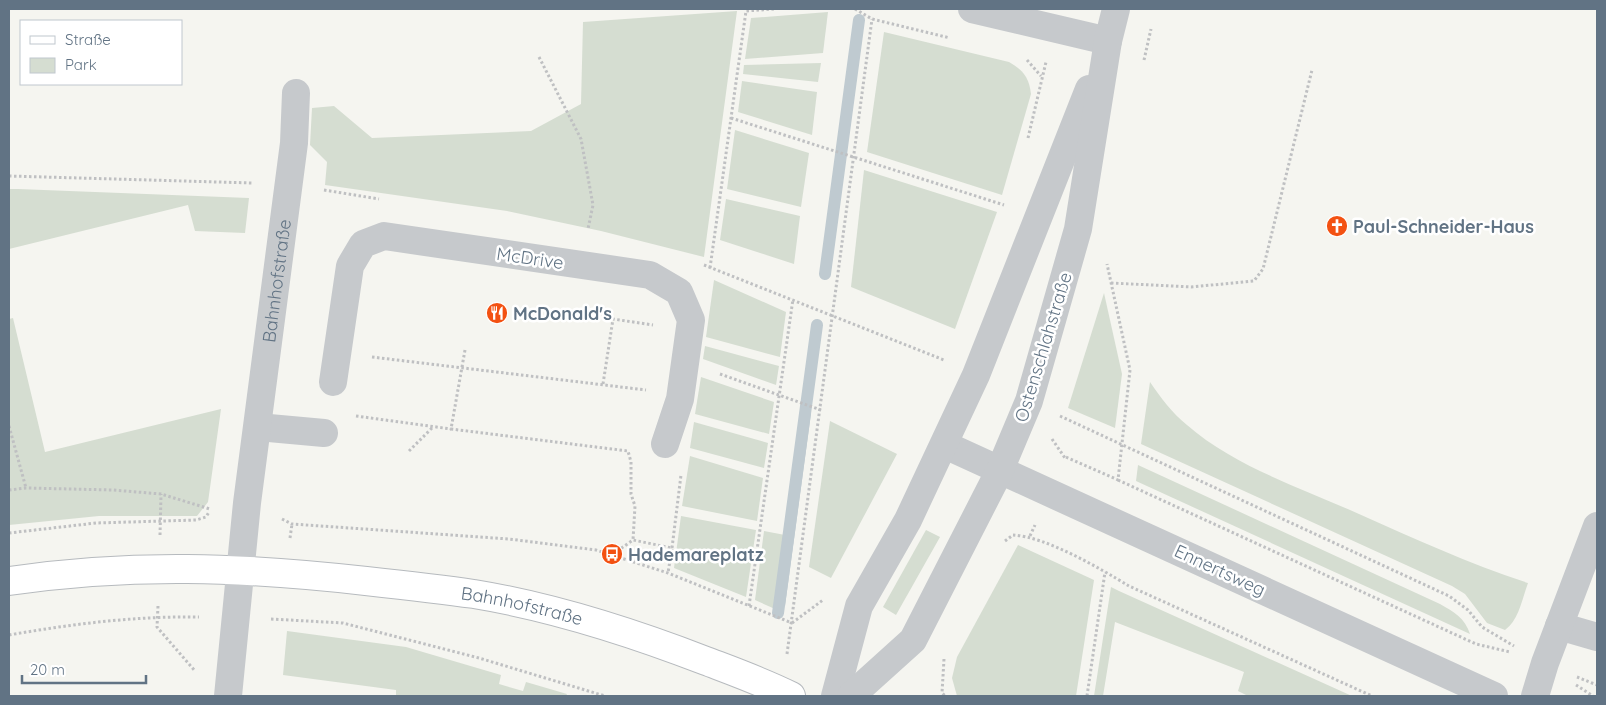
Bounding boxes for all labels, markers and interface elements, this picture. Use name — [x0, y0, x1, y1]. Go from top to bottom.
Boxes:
legend — [20, 20, 182, 85]
text: Straße — [65, 30, 111, 49]
text: Park — [65, 55, 97, 74]
church icon: Paul-Schneider-Haus — [1325, 214, 1349, 238]
place label: Paul-Schneider-Haus — [1353, 215, 1534, 238]
street label: Bahnhofstraße — [257, 218, 295, 344]
street label: McDrive — [495, 242, 565, 274]
street label: Ostenschlahstraße — [1009, 269, 1077, 425]
restaurant icon: McDonald's — [485, 301, 509, 325]
place label: McDonald's — [513, 302, 612, 325]
street label: Ennertsweg — [1171, 539, 1269, 601]
bus stop icon: Hademareplatz — [600, 542, 624, 566]
place label: Hademareplatz — [628, 543, 764, 566]
street label: Bahnhofstraße — [460, 581, 586, 630]
scale bar — [22, 652, 146, 684]
text: 20 m — [30, 660, 65, 679]

